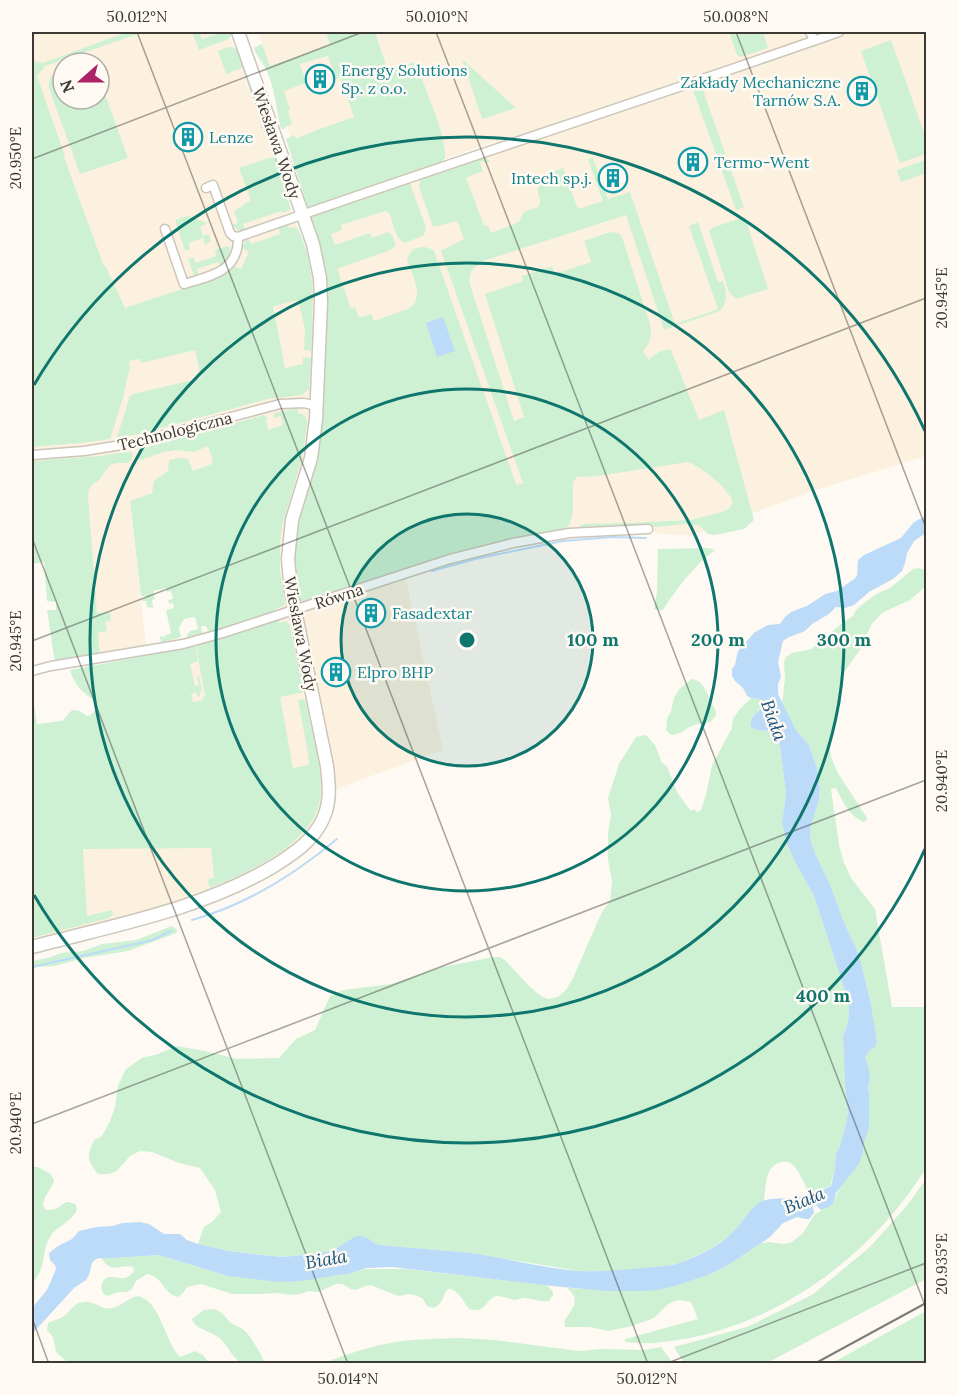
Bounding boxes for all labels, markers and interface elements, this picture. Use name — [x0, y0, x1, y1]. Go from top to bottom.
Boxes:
text: 50.012°N — [106, 7, 168, 26]
text: 50.010°N — [406, 7, 468, 26]
text: 50.008°N — [703, 7, 769, 26]
north arrow — [51, 51, 111, 111]
place label: Energy Solutions Sp. z o.o. — [341, 60, 468, 98]
building icon: Energy Solutions Sp. z o.o. — [304, 63, 336, 95]
place label: Zakłady Mechaniczne Tarnów S.A. — [681, 72, 841, 110]
building icon: Zakłady Mechaniczne Tarnów S.A. — [846, 75, 878, 107]
text: N — [55, 77, 79, 96]
street label: Wiesława Wody — [249, 85, 306, 202]
building icon: Lenze — [172, 121, 204, 153]
text: 20.950°E — [6, 127, 25, 189]
place label: Lenze — [209, 127, 254, 147]
building icon: Termo-Went — [677, 146, 709, 178]
place label: Termo-Went — [714, 152, 811, 172]
building icon: Intech sp.j. — [597, 162, 629, 194]
place label: Intech sp.j. — [511, 168, 592, 188]
text: 20.945°E — [932, 267, 951, 329]
street label: Technologiczna — [116, 407, 234, 455]
street label: Wiesława Wody — [280, 575, 322, 694]
street label: Równa — [312, 579, 366, 613]
building icon: Fasadextar — [355, 597, 387, 629]
place label: Fasadextar — [392, 603, 472, 623]
text: 20.945°E — [6, 610, 25, 672]
text: 100 m — [567, 628, 619, 651]
text: 200 m — [691, 628, 745, 651]
text: 300 m — [817, 628, 872, 651]
centre of rings — [457, 630, 477, 650]
building icon: Elpro BHP — [320, 656, 352, 688]
place label: Elpro BHP — [357, 662, 434, 682]
water label: Biała — [756, 696, 792, 744]
text: 20.940°E — [932, 750, 951, 812]
text: 400 m — [796, 984, 850, 1007]
text: 20.940°E — [6, 1092, 25, 1154]
water label: Biała — [780, 1181, 828, 1219]
text: 20.935°E — [932, 1233, 951, 1295]
water label: Biała — [303, 1244, 349, 1274]
text: 50.014°N — [318, 1369, 378, 1388]
text: 50.012°N — [616, 1369, 678, 1388]

